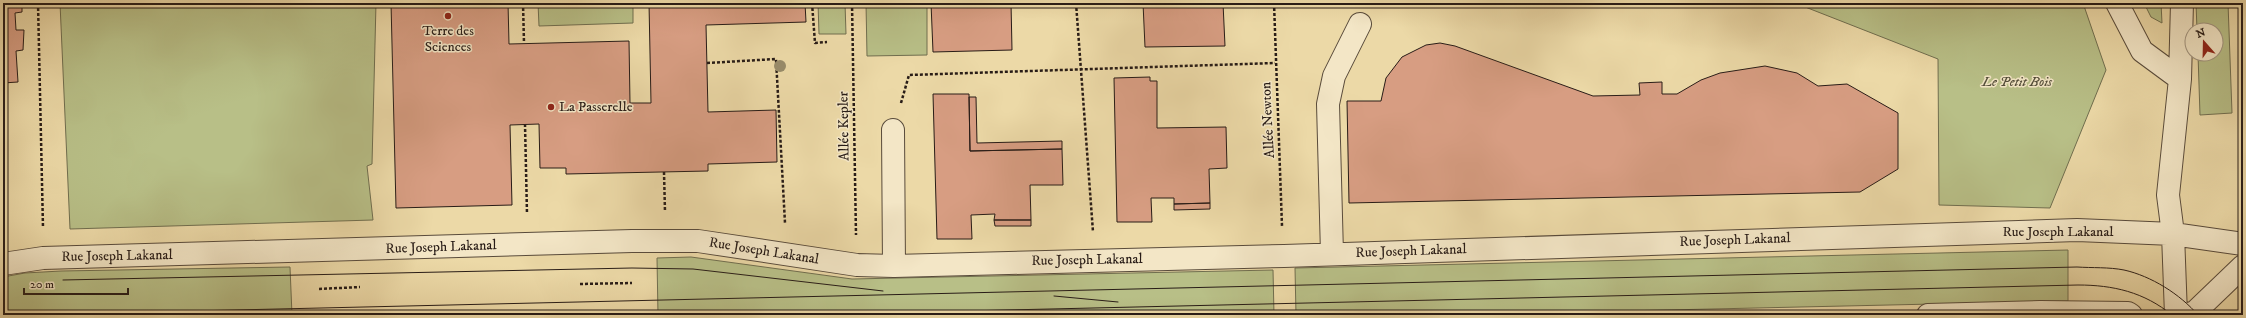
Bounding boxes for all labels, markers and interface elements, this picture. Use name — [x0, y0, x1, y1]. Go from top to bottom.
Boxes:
marker: Terre des Sciences — [443, 11, 453, 21]
place label: Terre des Sciences — [422, 22, 474, 56]
north arrow — [2184, 22, 2224, 62]
text: N — [2194, 25, 2208, 42]
park label: Le Petit Bois — [1981, 73, 2053, 91]
street label: Allée Newton — [1257, 81, 1279, 159]
street label: Allée Kepler — [834, 90, 854, 161]
place label: La Passerelle — [559, 98, 633, 116]
marker: La Passerelle — [546, 102, 556, 112]
street label: Rue Joseph Lakanal — [2002, 223, 2114, 241]
street label: Rue Joseph Lakanal — [1679, 229, 1792, 251]
street label: Rue Joseph Lakanal — [708, 233, 821, 269]
street label: Rue Joseph Lakanal — [385, 236, 498, 258]
street label: Rue Joseph Lakanal — [1355, 240, 1468, 262]
street label: Rue Joseph Lakanal — [61, 246, 174, 266]
street label: Rue Joseph Lakanal — [1031, 250, 1144, 270]
scale bar — [24, 270, 128, 296]
text: 20 m — [30, 277, 54, 292]

